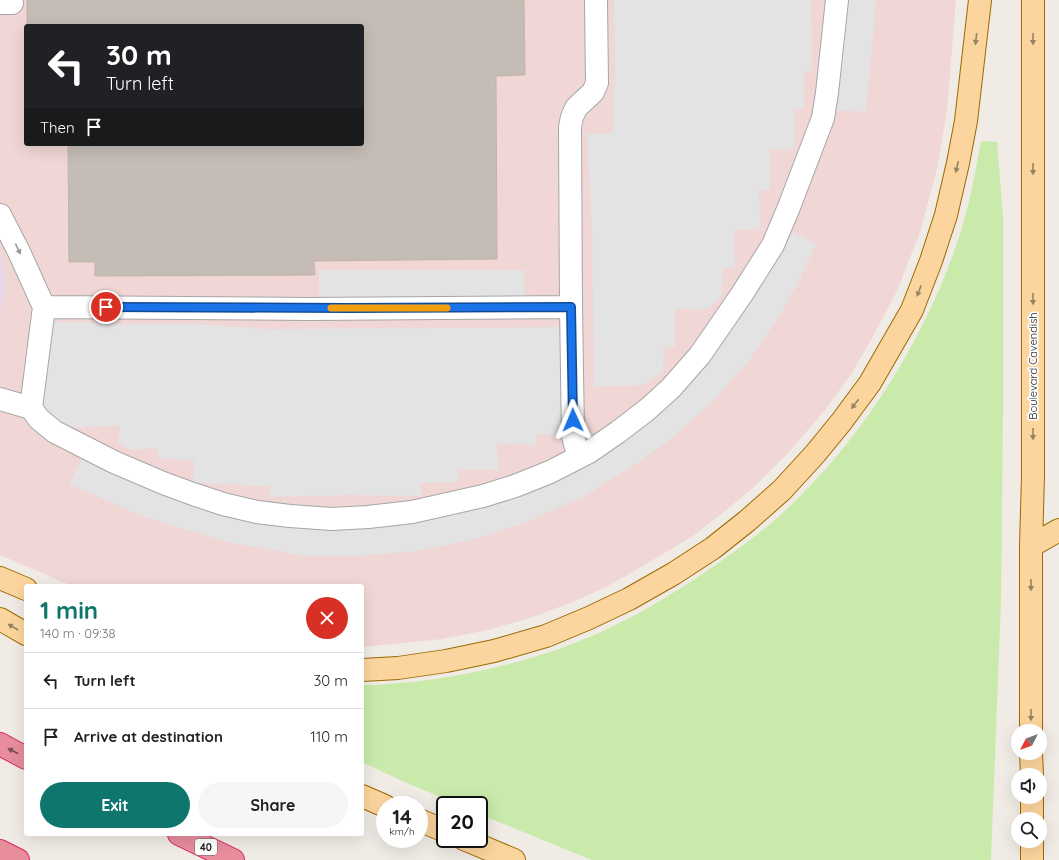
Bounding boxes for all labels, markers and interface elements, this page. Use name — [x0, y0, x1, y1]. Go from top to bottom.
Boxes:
one-way arrow — [972, 33, 979, 45]
one-way arrow — [1030, 33, 1036, 46]
text: 30 m — [106, 37, 172, 72]
icon: left — [40, 40, 92, 92]
text: Turn left — [106, 72, 174, 95]
icon: arrive — [83, 116, 105, 138]
text: Then — [40, 118, 75, 137]
one-way arrow — [954, 161, 960, 174]
one-way arrow — [1030, 163, 1036, 176]
one-way arrow — [14, 244, 21, 255]
one-way arrow — [916, 286, 922, 297]
pin — [89, 290, 123, 324]
one-way arrow — [1030, 293, 1036, 306]
icon: arrive — [95, 296, 117, 318]
street label: Boulevard Cavendish — [1026, 312, 1040, 420]
position arrow — [552, 399, 594, 441]
one-way arrow — [851, 399, 859, 409]
one-way arrow — [1030, 428, 1036, 441]
one-way arrow — [1028, 579, 1034, 592]
text: 1 min — [40, 595, 98, 625]
button: close — [306, 597, 348, 639]
one-way arrow — [7, 623, 19, 630]
text: 140 m · 09:38 — [40, 625, 116, 641]
icon: left — [40, 670, 62, 692]
text: Turn left — [74, 671, 136, 690]
text: 30 m — [313, 671, 348, 690]
one-way arrow — [1028, 709, 1034, 722]
north arrow — [1011, 724, 1047, 760]
map controls — [1011, 724, 1047, 848]
icon: arrive — [40, 726, 62, 748]
text: Arrive at destination — [74, 727, 223, 746]
text: 110 m — [310, 727, 348, 746]
one-way arrow — [7, 748, 19, 754]
button: sound — [1011, 768, 1047, 804]
button: Exit — [40, 782, 190, 828]
button: Share — [198, 782, 348, 828]
speed limit sign: 20 — [436, 796, 488, 848]
text: 14 — [392, 804, 412, 829]
button: search — [1011, 812, 1047, 848]
text: km/h — [389, 825, 415, 838]
road number: 40 — [195, 839, 217, 855]

